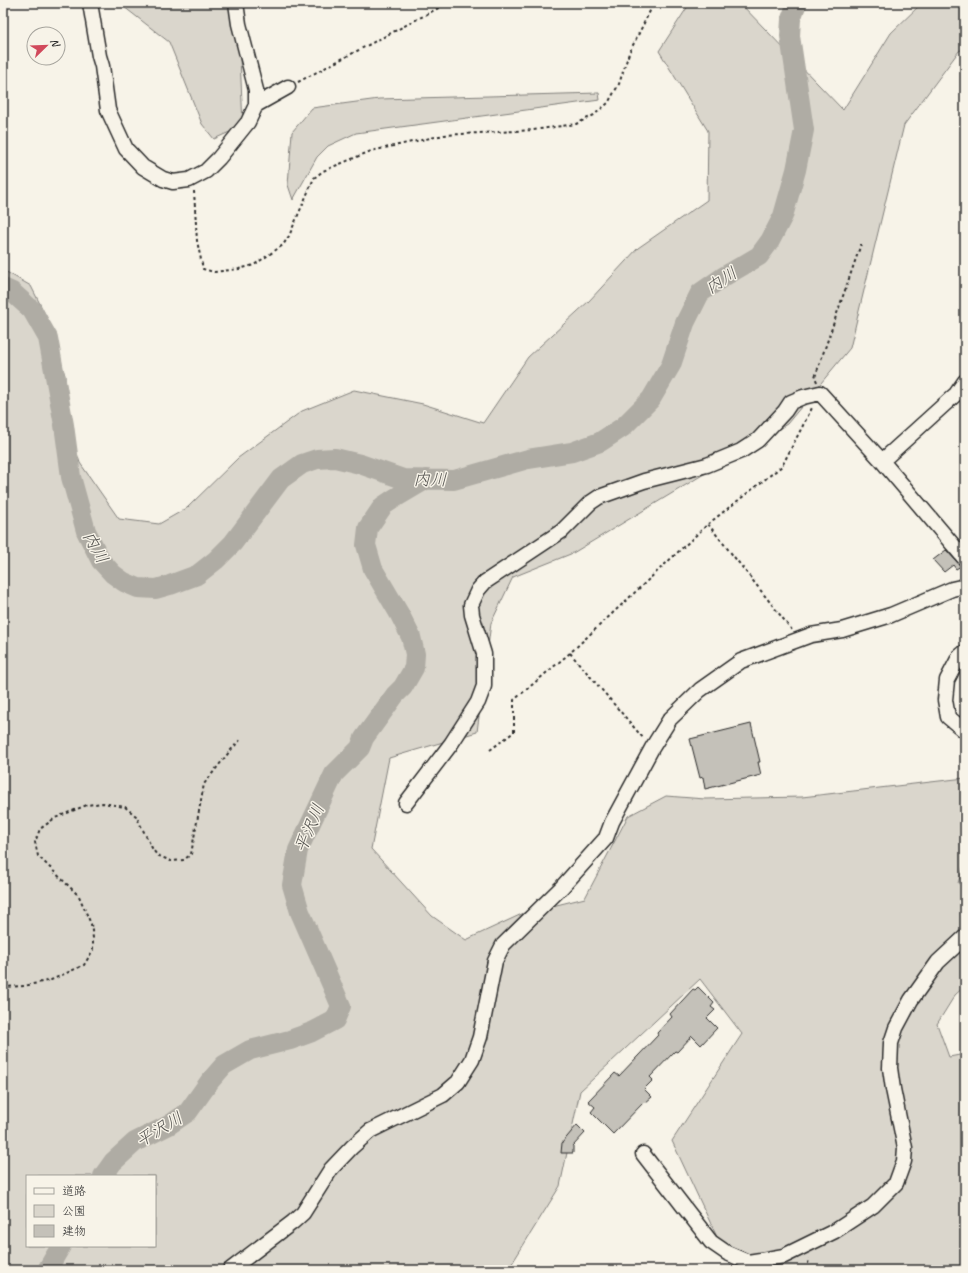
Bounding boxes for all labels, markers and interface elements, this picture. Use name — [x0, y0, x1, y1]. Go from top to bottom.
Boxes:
north arrow — [26, 26, 66, 66]
text: N — [47, 36, 64, 50]
water label: 内川 — [701, 262, 741, 298]
water label: 内川 — [413, 469, 447, 490]
water label: 内川 — [78, 527, 113, 567]
water label: 平沢川 — [290, 801, 329, 856]
water label: 平沢川 — [132, 1107, 187, 1152]
legend — [26, 1175, 156, 1247]
text: 道路 — [62, 1183, 86, 1199]
text: 公園 — [62, 1203, 86, 1219]
text: 建物 — [62, 1223, 86, 1239]

